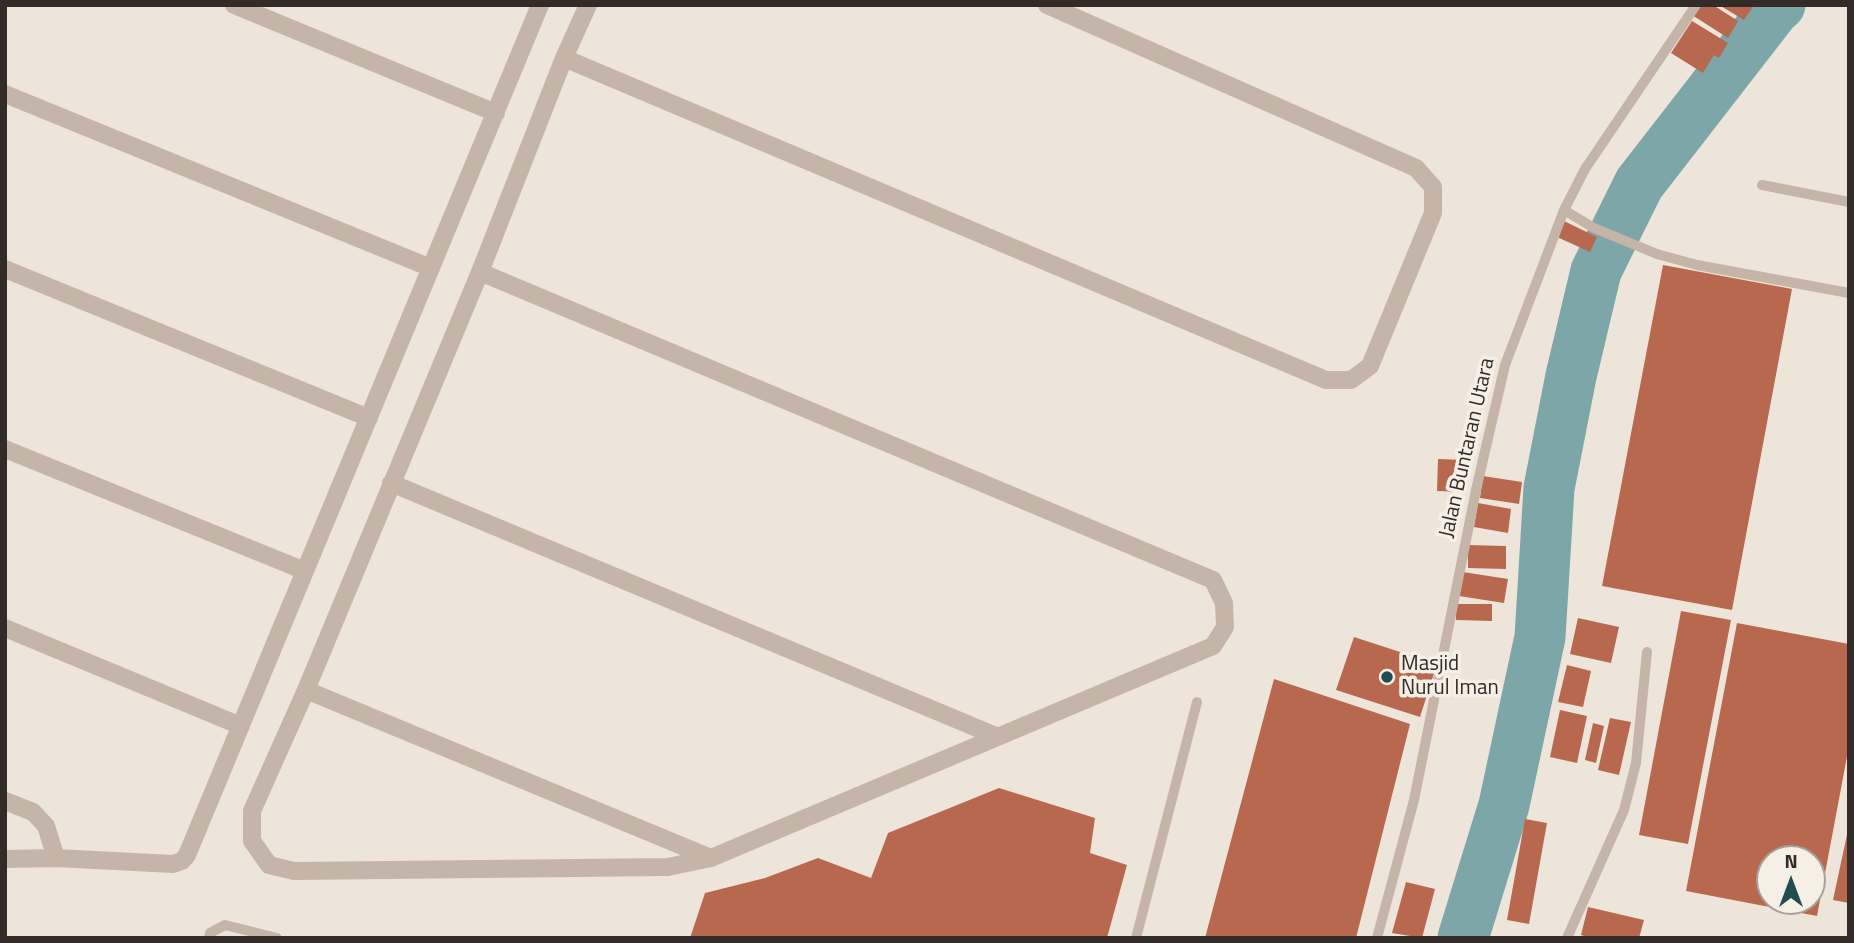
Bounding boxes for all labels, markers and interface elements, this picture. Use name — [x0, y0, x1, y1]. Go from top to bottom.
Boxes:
street label: Jalan Buntaran Utara — [1435, 356, 1501, 540]
place label: Masjid Nurul Iman — [1401, 652, 1499, 702]
marker: Masjid Nurul Iman — [1379, 669, 1395, 685]
north arrow — [1756, 845, 1826, 915]
text: N — [1784, 846, 1798, 875]

